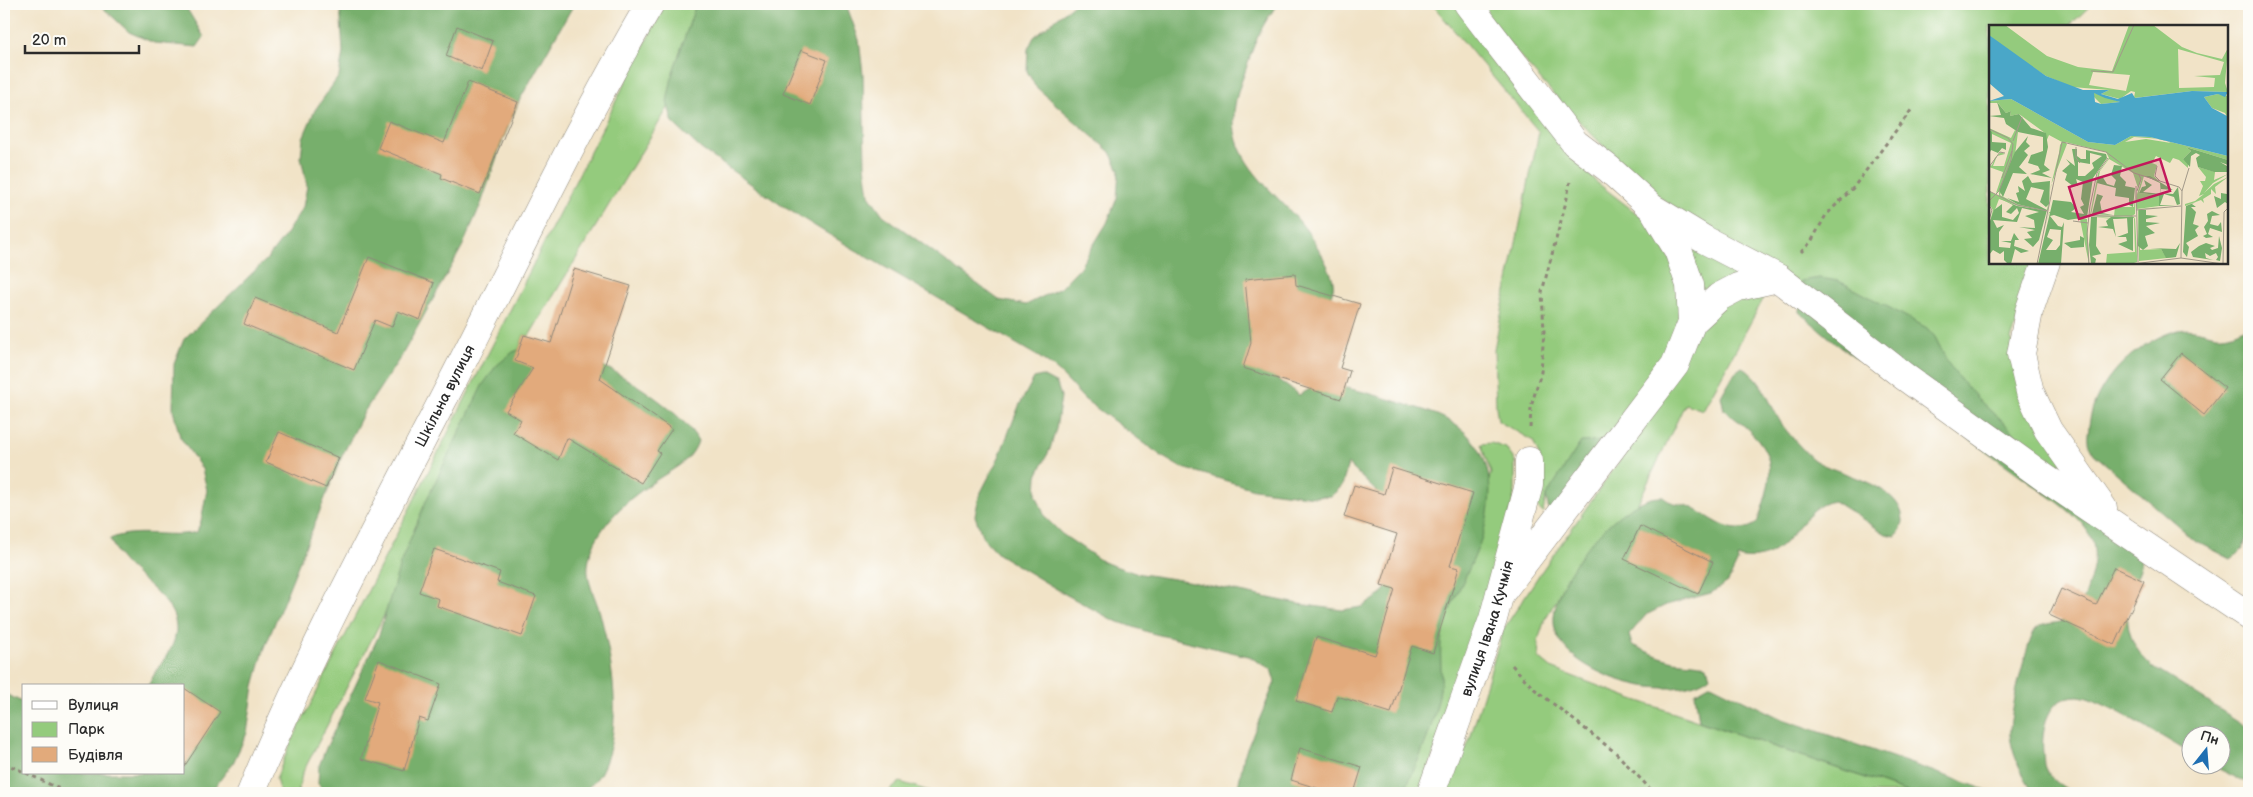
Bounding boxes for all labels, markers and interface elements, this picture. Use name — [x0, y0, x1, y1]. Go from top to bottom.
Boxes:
scale bar — [25, 22, 139, 54]
inset map — [1989, 25, 2228, 264]
text: 20 m — [32, 31, 66, 50]
street label: Шкільна вулиця — [411, 342, 479, 450]
street label: вулиця Івана Кучмія — [1457, 558, 1518, 699]
legend — [22, 684, 185, 774]
text: Вулиця — [68, 696, 119, 715]
text: Парк — [68, 720, 105, 739]
north arrow — [2180, 724, 2230, 774]
text: Пн — [2198, 727, 2221, 749]
text: Будівля — [68, 746, 123, 765]

